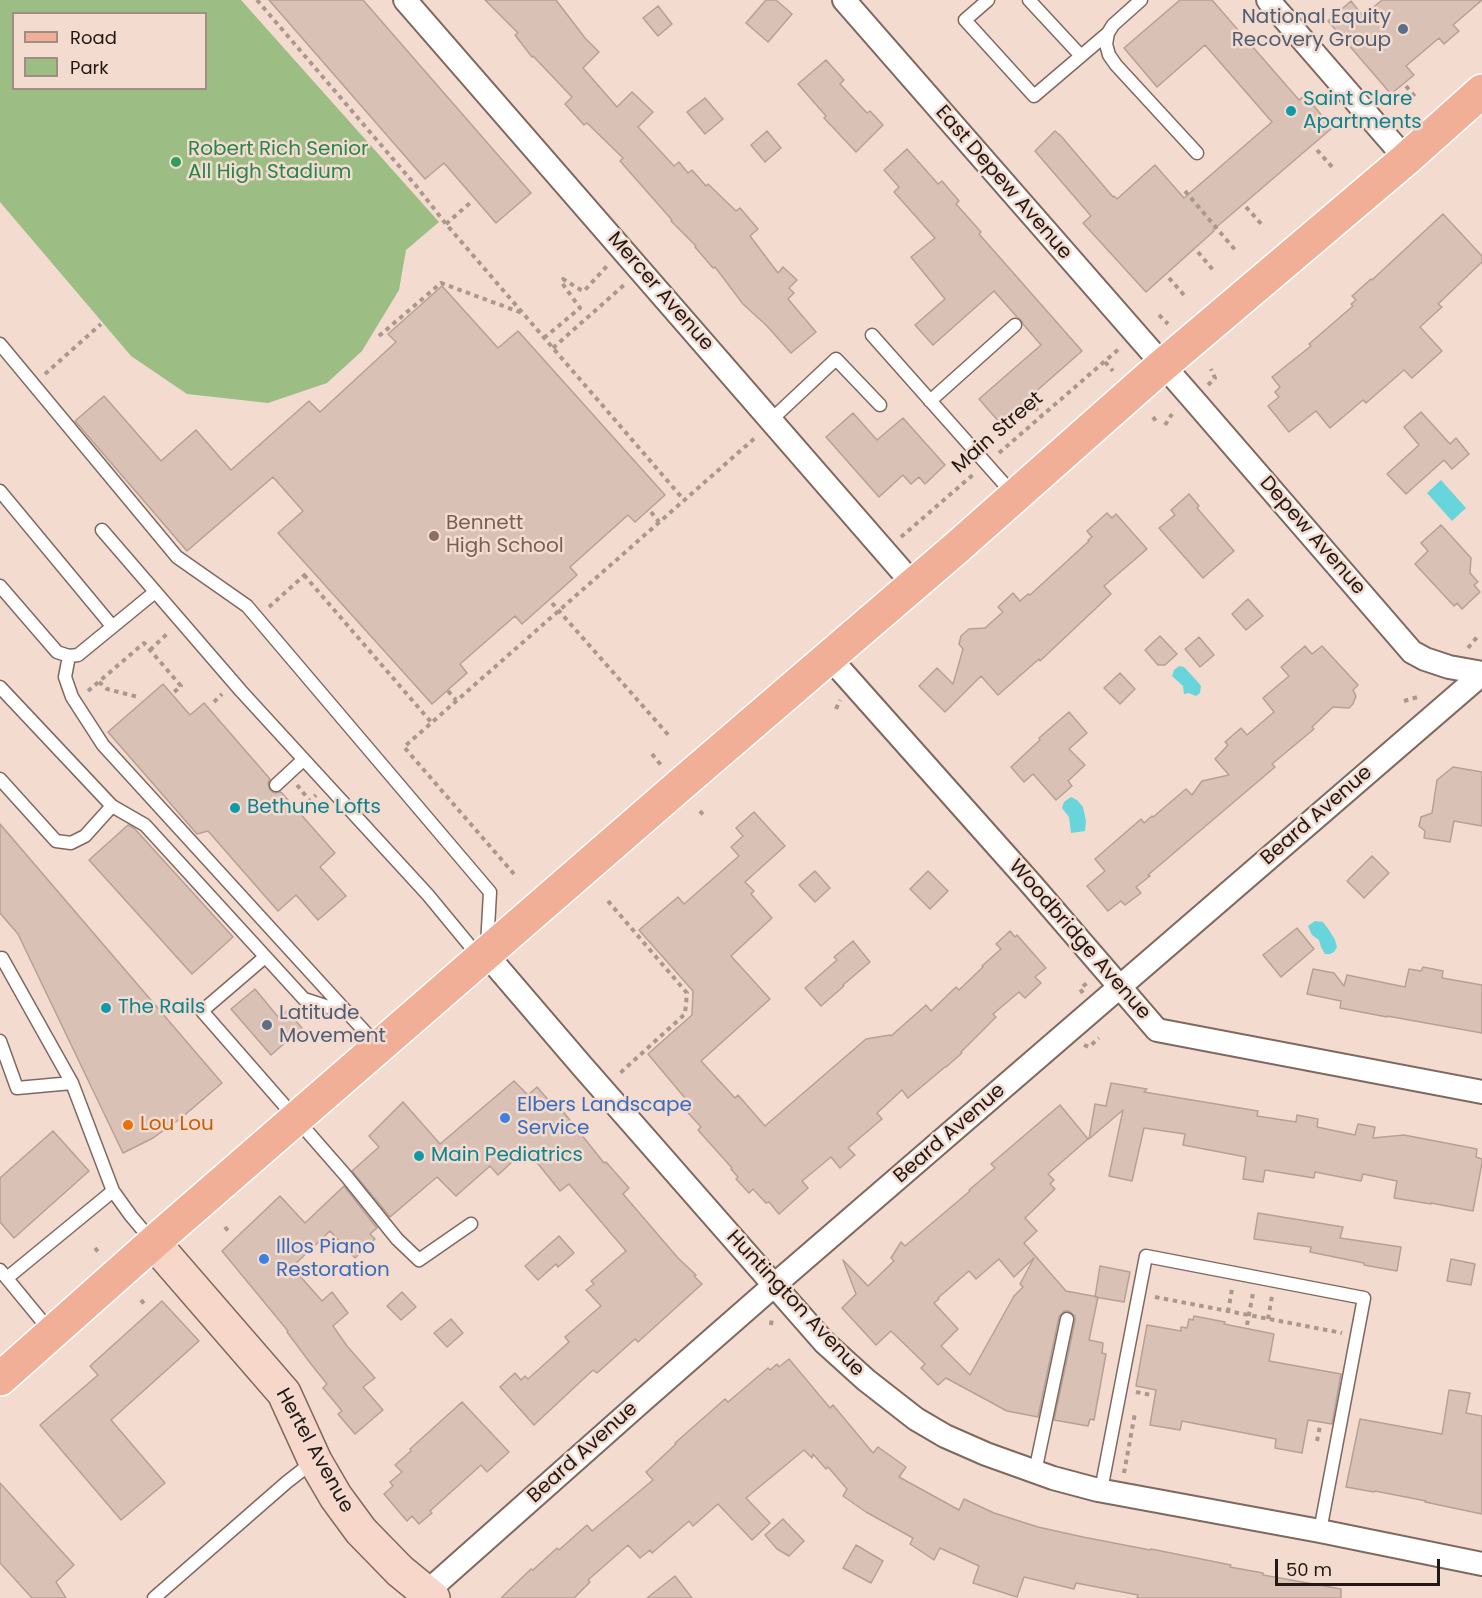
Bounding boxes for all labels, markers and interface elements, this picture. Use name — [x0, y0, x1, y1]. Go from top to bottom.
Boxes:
place label: National Equity Recovery Group — [1232, 6, 1391, 53]
legend — [12, 12, 207, 90]
marker: National Equity Recovery Group — [1396, 22, 1410, 36]
text: Road — [70, 25, 117, 50]
text: Park — [70, 55, 109, 80]
place label: Saint Clare Apartments — [1303, 88, 1422, 135]
street label: East Depew Avenue — [930, 101, 1076, 265]
marker: Saint Clare Apartments — [1284, 104, 1298, 118]
place label: Robert Rich Senior All High Stadium — [188, 138, 368, 185]
marker: Robert Rich Senior All High Stadium — [169, 155, 183, 169]
street label: Mercer Avenue — [602, 228, 718, 356]
street label: Main Street — [948, 387, 1048, 479]
street label: Depew Avenue — [1254, 472, 1370, 600]
place label: Bennett High School — [446, 512, 564, 559]
marker: Bennett High School — [427, 529, 441, 543]
street label: Beard Avenue — [1256, 761, 1378, 871]
place label: Bethune Lofts — [247, 796, 381, 820]
marker: Bethune Lofts — [228, 801, 242, 815]
street label: Woodbridge Avenue — [1003, 855, 1155, 1025]
place label: The Rails — [118, 996, 205, 1020]
marker: The Rails — [99, 1001, 113, 1015]
place label: Latitude Movement — [279, 1002, 386, 1049]
marker: Latitude Movement — [260, 1018, 274, 1032]
street label: Beard Avenue — [889, 1079, 1011, 1189]
place label: Elbers Landscape Service — [517, 1094, 692, 1141]
marker: Elbers Landscape Service — [498, 1111, 512, 1125]
place label: Lou Lou — [140, 1113, 214, 1137]
marker: Lou Lou — [121, 1118, 135, 1132]
place label: Main Pediatrics — [431, 1144, 583, 1168]
marker: Main Pediatrics — [412, 1149, 426, 1163]
street label: Huntington Avenue — [721, 1226, 869, 1382]
place label: Illos Piano Restoration — [276, 1236, 390, 1283]
marker: Illos Piano Restoration — [257, 1252, 271, 1266]
street label: Hertel Avenue — [270, 1385, 358, 1517]
street label: Beard Avenue — [523, 1397, 643, 1509]
scale bar — [1278, 1547, 1443, 1585]
text: 50 m — [1286, 1557, 1332, 1582]

